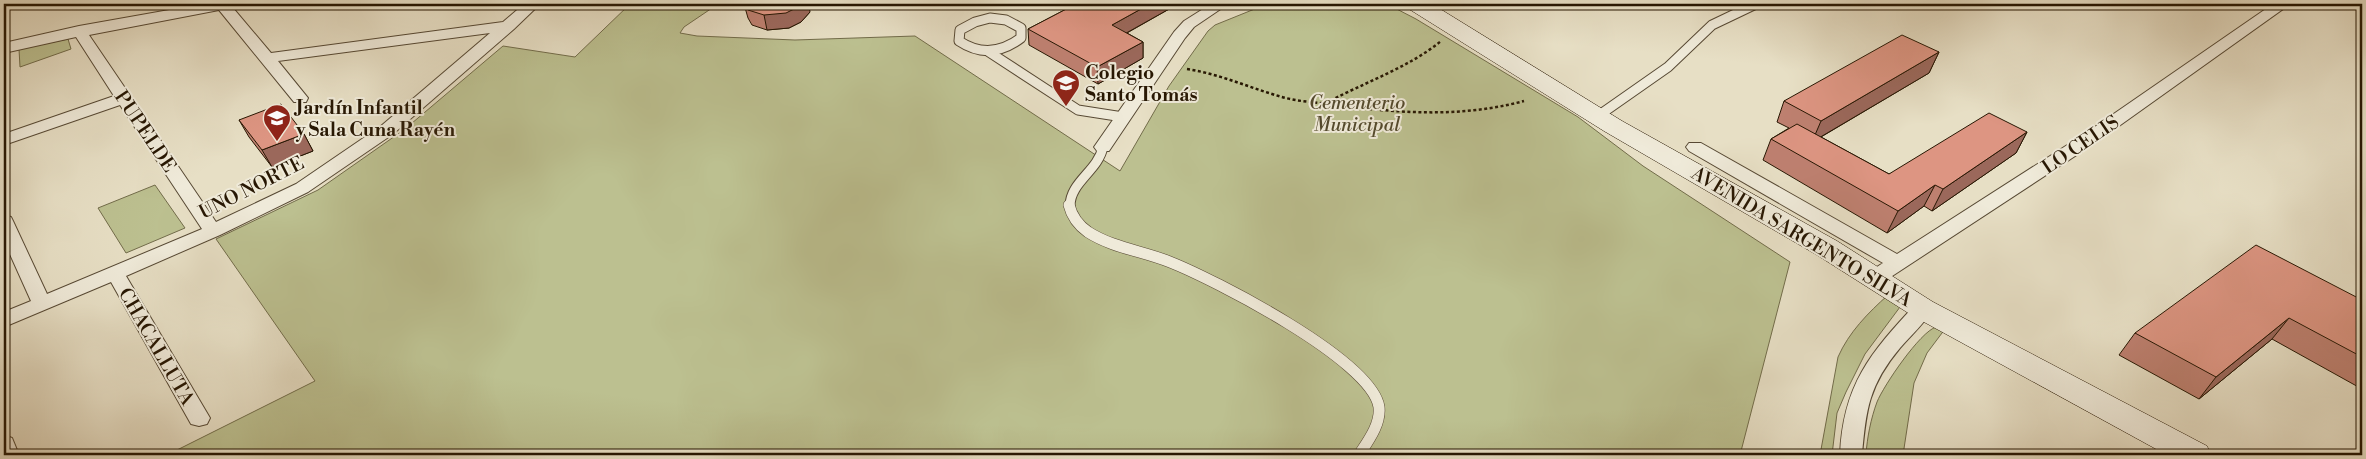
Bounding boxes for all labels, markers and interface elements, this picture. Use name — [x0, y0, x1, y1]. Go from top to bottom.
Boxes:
place label: Colegio Santo Tomás — [1085, 61, 1198, 107]
school or university icon: Colegio Santo Tomás — [1051, 68, 1081, 107]
street label: PUPELDE — [109, 86, 181, 177]
park label: Cementerio Municipal — [1309, 91, 1405, 137]
place label: Jardín Infantil y Sala Cuna Rayén — [293, 96, 455, 142]
school or university icon: Jardín Infantil y Sala Cuna Rayén — [262, 103, 292, 142]
street label: LO CELIS — [2037, 110, 2124, 179]
street label: UNO NORTE — [195, 151, 308, 225]
street label: AVENIDA SARGENTO SILVA — [1686, 161, 1917, 313]
street label: CHACALLUTA — [113, 283, 200, 410]

